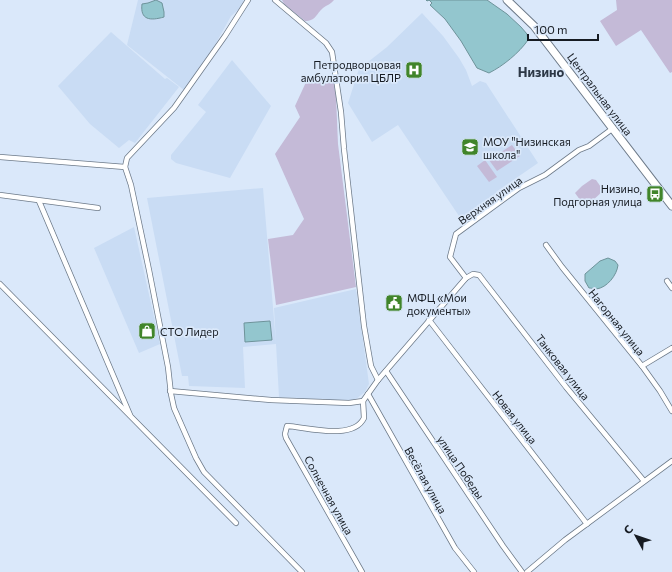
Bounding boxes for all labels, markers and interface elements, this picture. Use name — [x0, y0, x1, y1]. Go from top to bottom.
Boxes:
scale bar — [528, 16, 598, 42]
text: 100 m — [534, 22, 568, 36]
street label: Центральная улица — [565, 50, 635, 138]
place label: Петродворцовая амбулатория ЦБЛР — [301, 58, 401, 84]
hospital icon: Петродворцовая амбулатория ЦБЛР — [404, 60, 424, 80]
district label: Низино — [518, 64, 565, 80]
place label: МОУ "Низинская школа" — [483, 135, 571, 161]
school or university icon: МОУ "Низинская школа" — [460, 137, 480, 157]
street label: Верхняя улица — [456, 173, 524, 227]
place label: Низино, Подгорная улица — [553, 182, 642, 208]
bus stop icon: Низино, Подгорная улица — [645, 184, 665, 204]
street label: Нагорная улица — [586, 286, 648, 358]
place label: МФЦ «Мои документы» — [407, 291, 471, 317]
public building icon: МФЦ «Мои документы» — [384, 293, 404, 313]
shop icon: СТО Лидер — [137, 321, 157, 341]
place label: СТО Лидер — [160, 325, 219, 338]
street label: Танковая улица — [533, 332, 593, 402]
street label: Новая улица — [490, 388, 540, 446]
street label: улица Победы — [435, 433, 487, 501]
street label: Весёлая улица — [402, 444, 450, 516]
street label: Солнечная улица — [302, 453, 356, 537]
north arrow — [616, 516, 656, 556]
text: С — [621, 522, 636, 536]

